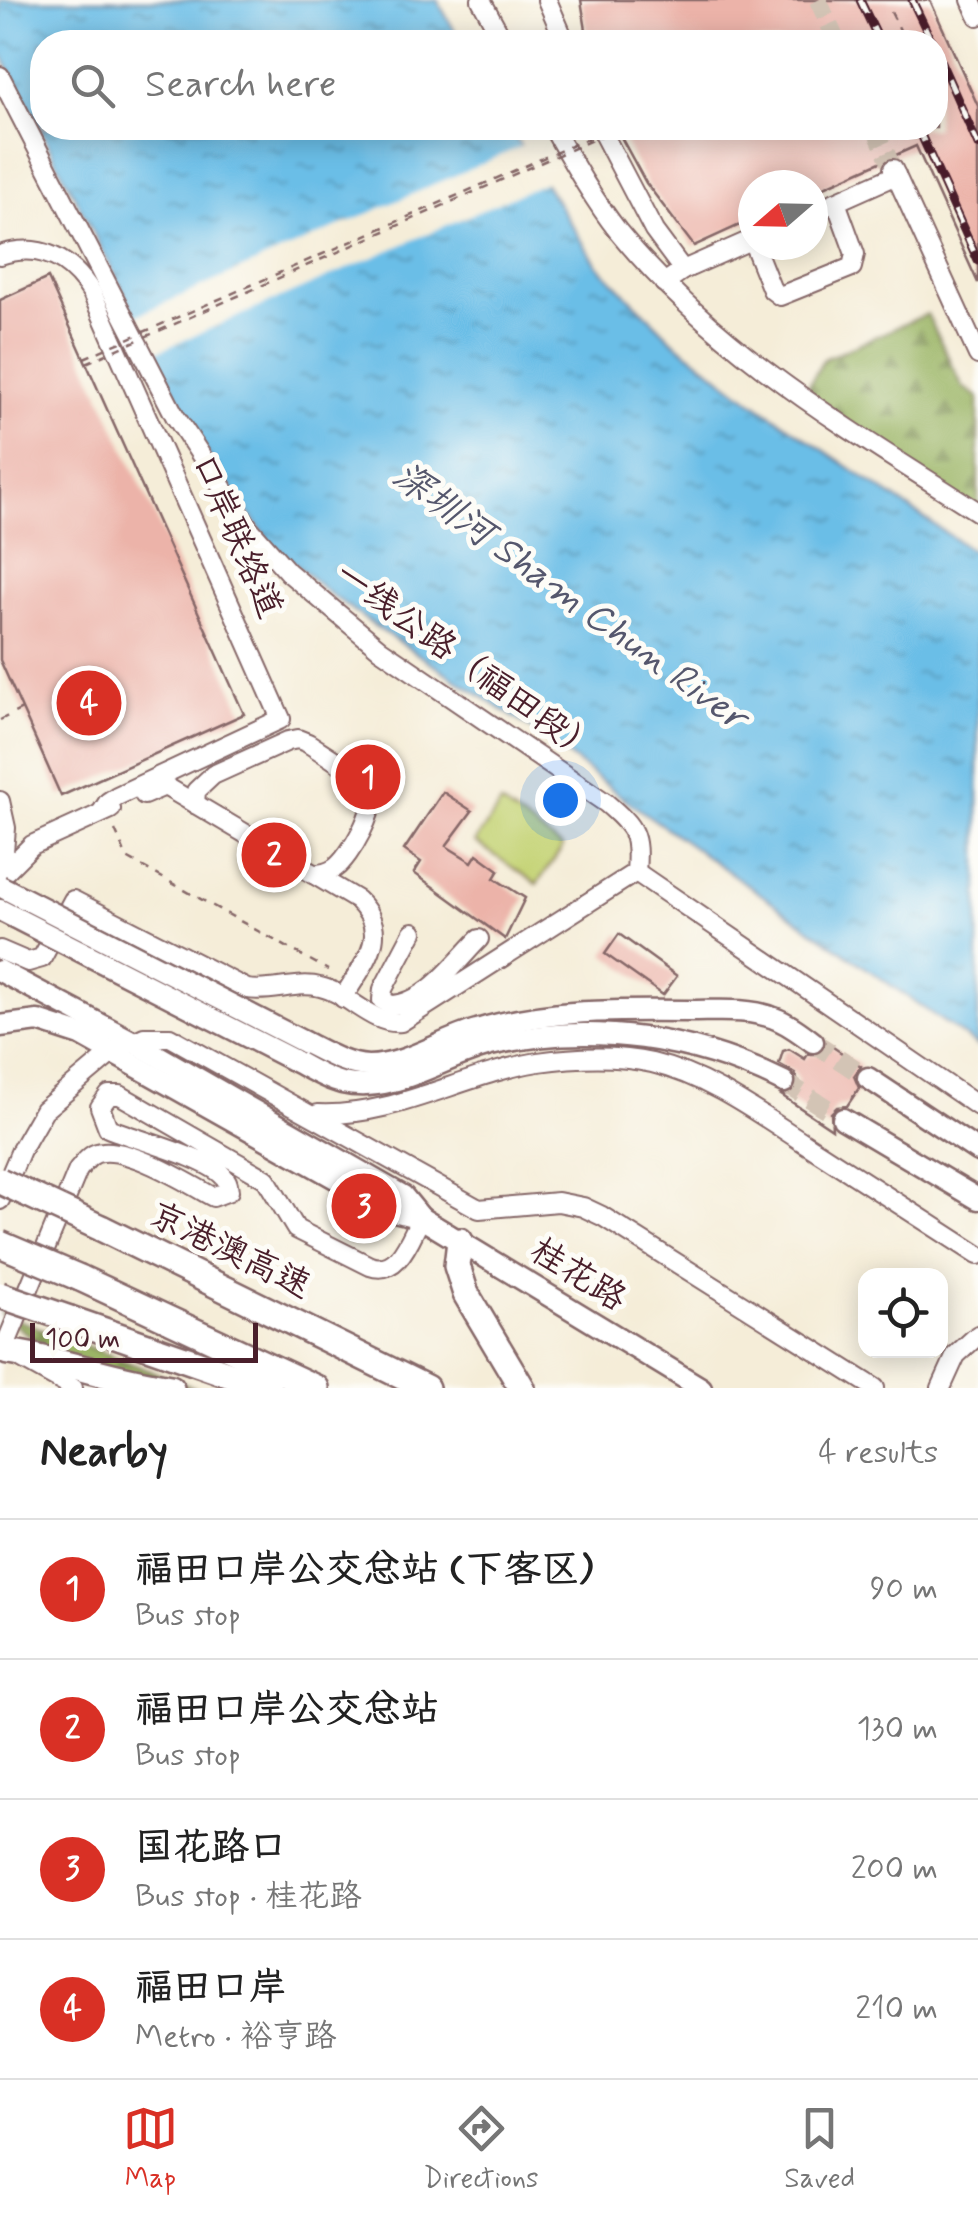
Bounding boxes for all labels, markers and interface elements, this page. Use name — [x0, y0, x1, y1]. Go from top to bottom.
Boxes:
search box — [30, 30, 948, 140]
icon: search — [65, 58, 120, 113]
text: Search here — [145, 61, 336, 110]
north arrow — [738, 170, 828, 260]
street label: 口岸联络道 — [179, 447, 293, 625]
water label: 深圳河 Sham Chun River — [382, 452, 760, 745]
street label: 一线公路（福田段） — [325, 552, 607, 774]
pin: 4 — [56, 666, 122, 740]
pin: 1 — [336, 740, 400, 814]
your location — [535, 775, 586, 826]
pin: 2 — [242, 818, 306, 892]
pin: 3 — [332, 1168, 396, 1244]
street label: 京港澳高速 — [141, 1192, 319, 1310]
street label: 桂花路 — [521, 1228, 635, 1322]
map controls — [858, 1268, 948, 1358]
button: locate — [858, 1268, 948, 1358]
scale bar — [30, 1318, 258, 1362]
text: 100 m — [45, 1322, 120, 1359]
text: Nearby — [40, 1426, 168, 1481]
text: 4 results — [818, 1432, 938, 1474]
text: 福田口岸公交总站 (下客区) — [135, 1546, 593, 1595]
text: 1 — [65, 1568, 80, 1610]
text: 90 m — [870, 1568, 938, 1610]
text: Bus stop — [135, 1595, 241, 1637]
text: 福田口岸公交总站 — [135, 1686, 439, 1735]
text: 2 — [65, 1708, 80, 1750]
text: 130 m — [857, 1708, 938, 1750]
text: Bus stop — [135, 1735, 241, 1777]
text: 国花路口 — [135, 1824, 287, 1873]
text: 3 — [65, 1848, 80, 1890]
text: 200 m — [851, 1848, 938, 1890]
text: Bus stop · 桂花路 — [135, 1876, 362, 1918]
text: 福田口岸 — [135, 1964, 287, 2013]
text: 4 — [63, 1988, 82, 2030]
text: 210 m — [855, 1988, 938, 2030]
text: Metro · 裕亨路 — [135, 2016, 336, 2058]
tab: Map — [123, 2101, 178, 2198]
tab: Directions — [424, 2101, 539, 2198]
tab: Saved — [784, 2101, 855, 2198]

